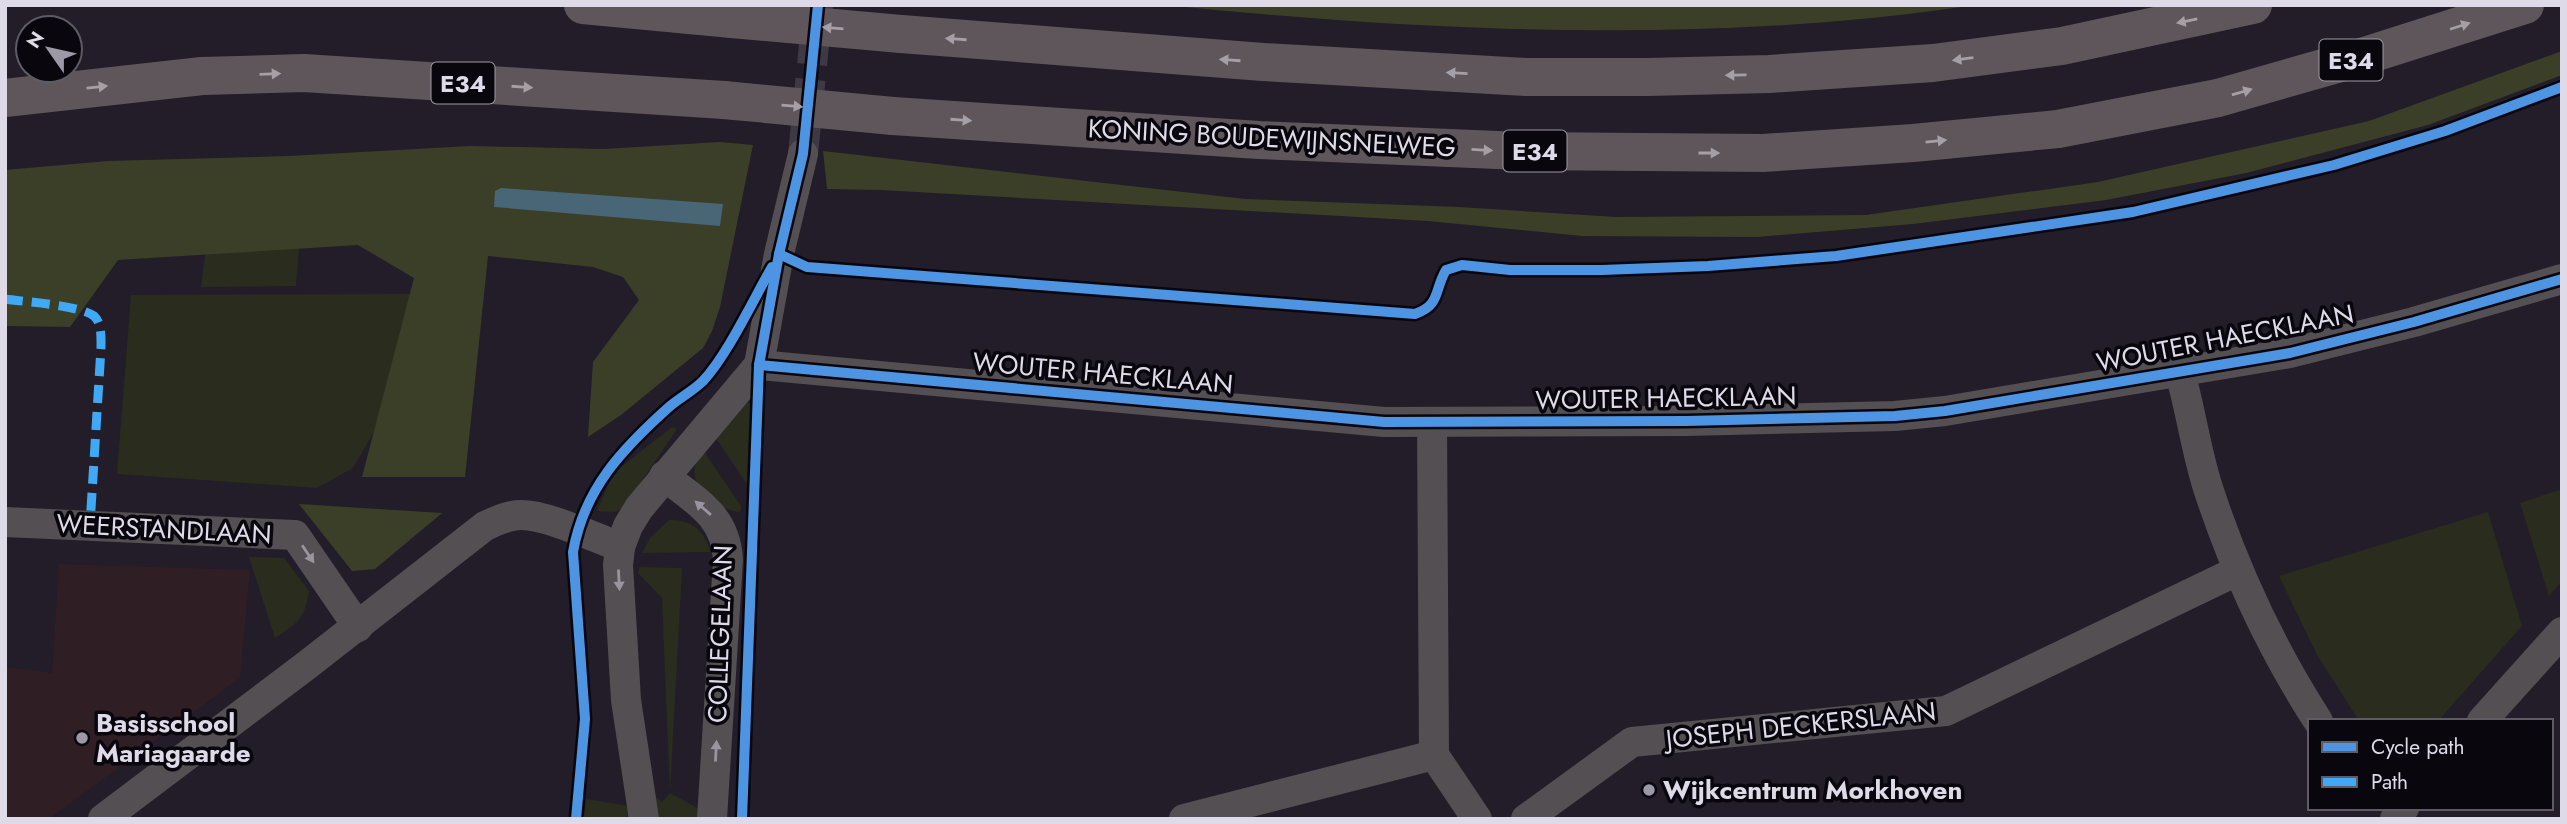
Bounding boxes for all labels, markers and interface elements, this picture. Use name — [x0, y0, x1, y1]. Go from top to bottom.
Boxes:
north arrow — [14, 14, 84, 84]
one-way arrow — [2176, 15, 2198, 26]
one-way arrow — [2449, 20, 2470, 31]
one-way arrow — [822, 22, 844, 33]
text: N — [20, 26, 51, 54]
one-way arrow — [945, 33, 967, 44]
road number: E34 — [2320, 40, 2382, 80]
one-way arrow — [1952, 53, 1974, 64]
one-way arrow — [1219, 54, 1241, 65]
road number: E34 — [432, 62, 494, 104]
one-way arrow — [1446, 67, 1468, 78]
one-way arrow — [260, 69, 282, 80]
one-way arrow — [1725, 69, 1747, 80]
one-way arrow — [87, 82, 109, 93]
one-way arrow — [511, 82, 533, 93]
one-way arrow — [2232, 86, 2253, 96]
one-way arrow — [781, 101, 803, 112]
street label: KONING BOUDEWIJNSNELWEG — [1087, 109, 1457, 167]
one-way arrow — [950, 115, 972, 126]
road number: E34 — [1504, 131, 1566, 172]
one-way arrow — [1925, 135, 1947, 146]
one-way arrow — [1471, 144, 1493, 155]
one-way arrow — [1698, 147, 1720, 158]
street label: WOUTER HAECKLAAN — [2093, 294, 2357, 382]
street label: WOUTER HAECKLAAN — [971, 343, 1235, 403]
street label: WOUTER HAECKLAAN — [1535, 377, 1797, 419]
one-way arrow — [695, 500, 712, 516]
street label: WEERSTANDLAAN — [55, 504, 273, 554]
street label: COLLEGELAAN — [698, 544, 742, 724]
one-way arrow — [301, 545, 315, 563]
one-way arrow — [614, 570, 625, 592]
street label: JOSEPH DECKERSLAAN — [1661, 692, 1938, 758]
place label: Basisschool Mariagaarde — [96, 704, 251, 772]
legend — [2308, 719, 2553, 810]
marker: Basisschool Mariagaarde — [74, 730, 90, 746]
text: Cycle path — [2371, 732, 2464, 762]
one-way arrow — [711, 739, 722, 761]
text: Path — [2371, 767, 2408, 797]
place label: Wijkcentrum Morkhoven — [1663, 771, 1962, 809]
marker: Wijkcentrum Morkhoven — [1641, 782, 1657, 798]

